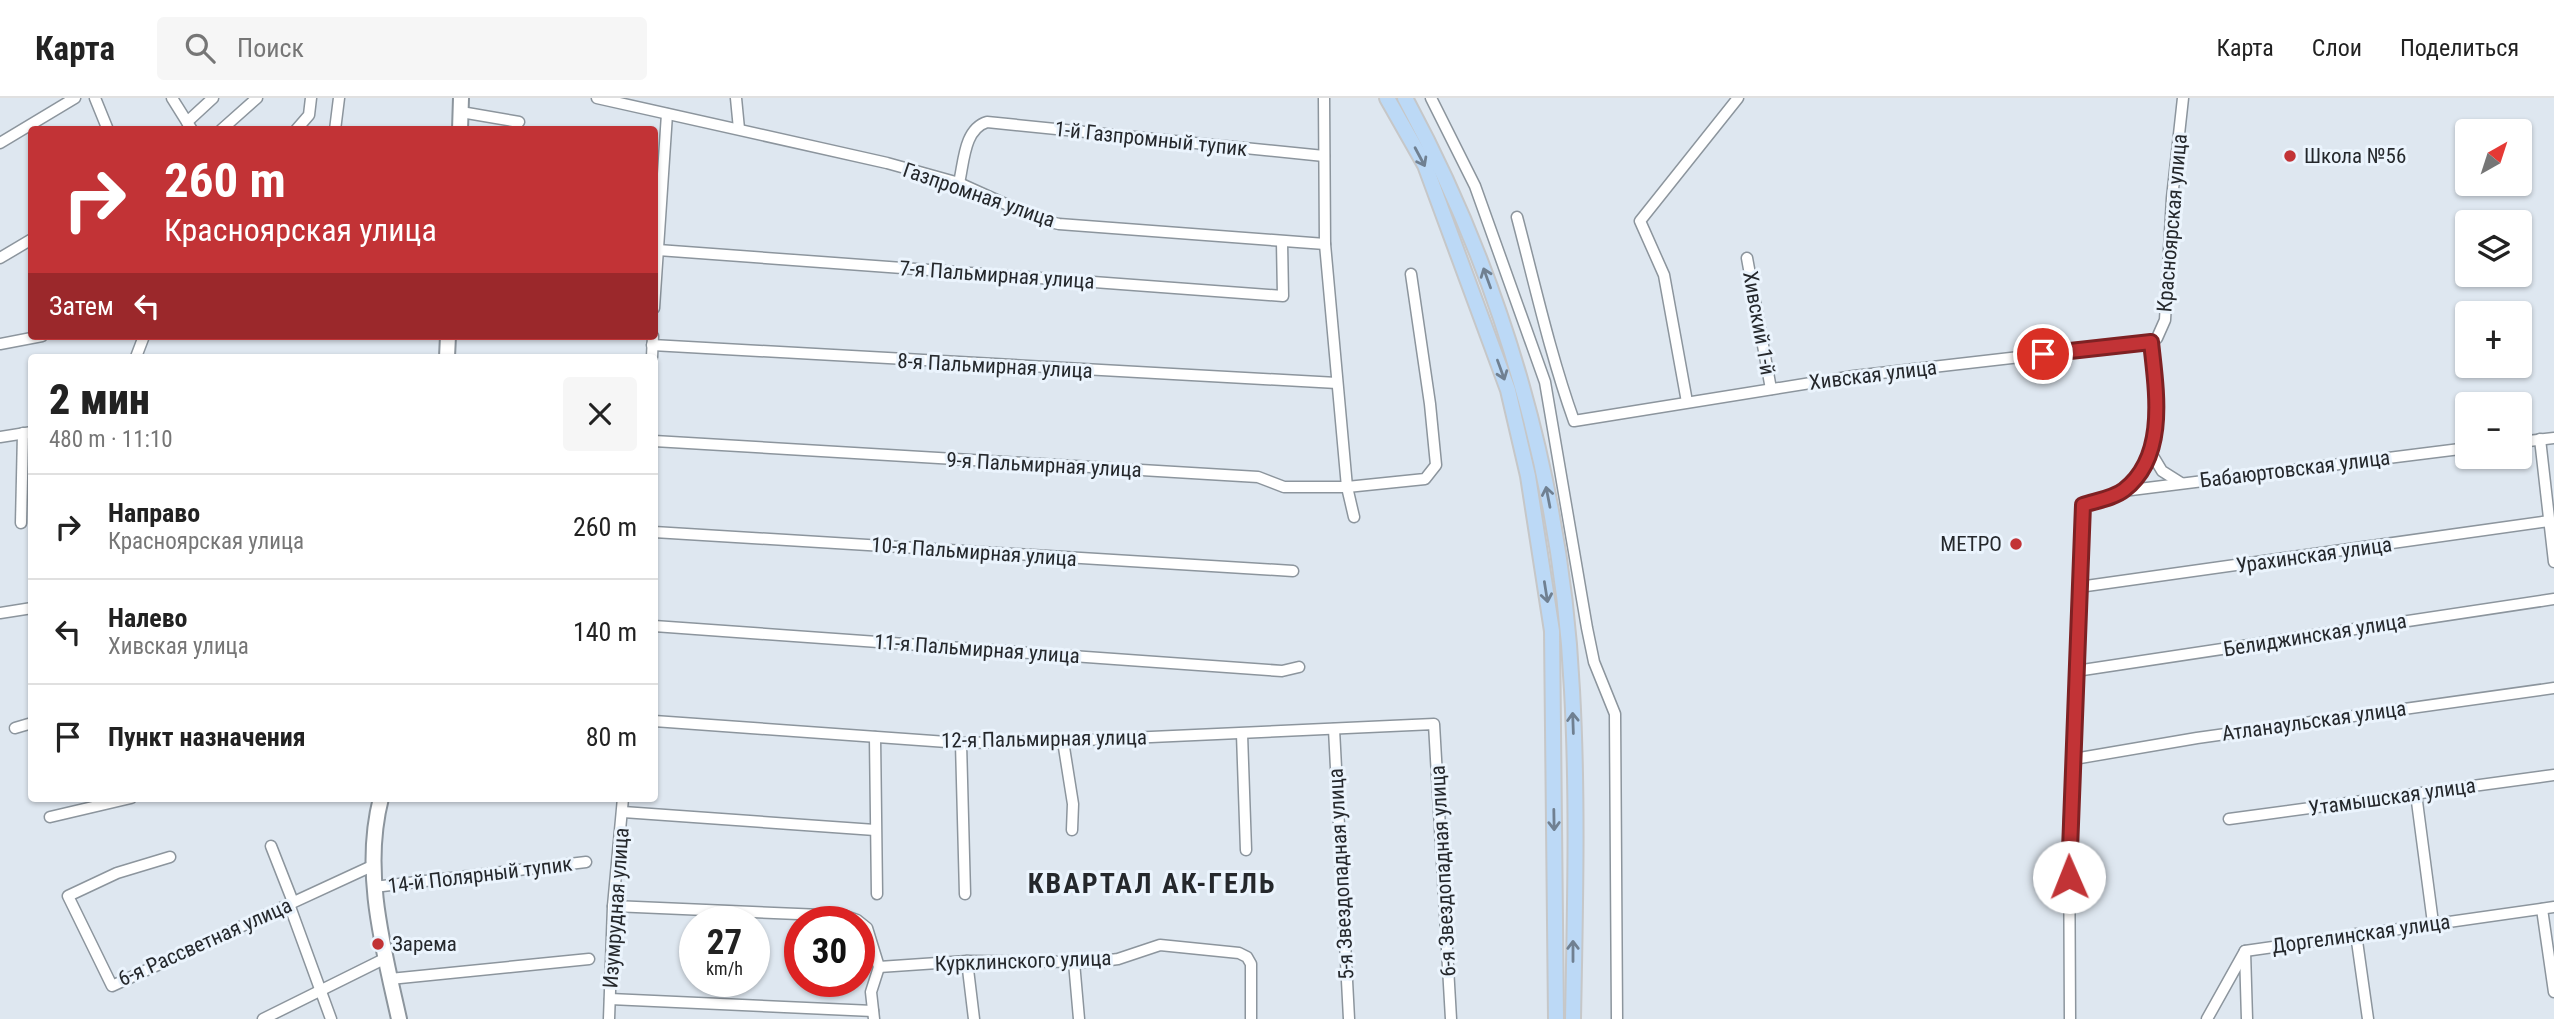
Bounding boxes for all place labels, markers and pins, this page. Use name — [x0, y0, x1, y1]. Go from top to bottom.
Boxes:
place label: Школа №56 — [2304, 144, 2406, 168]
marker: Школа №56 — [2282, 148, 2298, 164]
pin — [2013, 324, 2073, 384]
place label: МЕТРО — [1940, 532, 2002, 556]
marker: МЕТРО — [2008, 536, 2024, 552]
place label: Зарема — [392, 932, 457, 956]
marker: Зарема — [370, 936, 386, 952]

